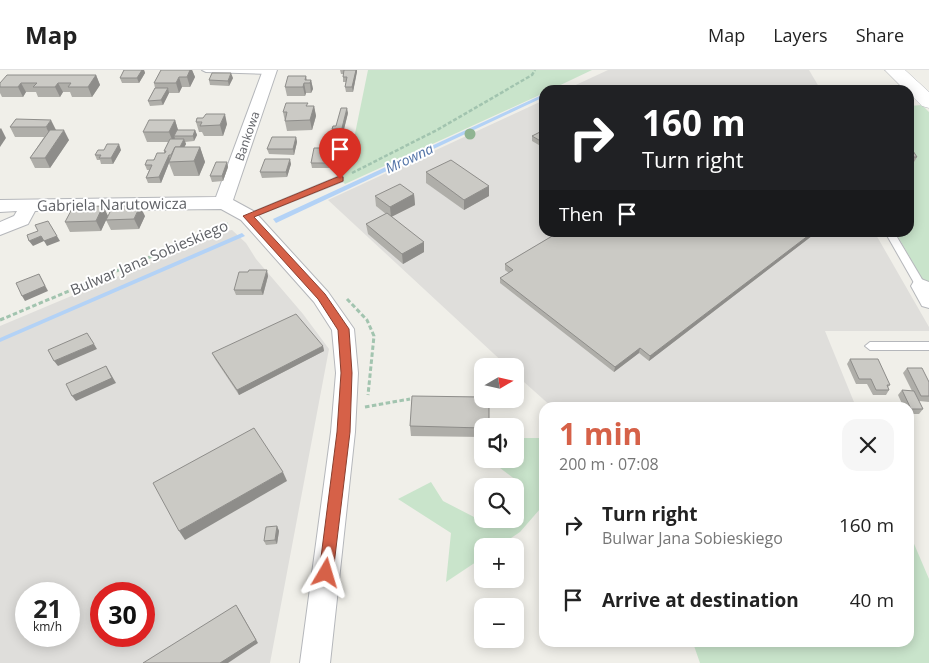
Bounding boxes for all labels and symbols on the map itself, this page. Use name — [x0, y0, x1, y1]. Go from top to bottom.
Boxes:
street label: Bankowa — [231, 109, 263, 163]
pin — [319, 128, 361, 179]
water label: Mrowna — [382, 139, 436, 177]
street label: Gabriela Narutowicza — [37, 193, 187, 215]
street label: Bulwar Jana Sobieskiego — [67, 215, 231, 299]
north arrow — [474, 358, 524, 408]
position arrow — [299, 546, 351, 598]
speed limit sign: 30 — [90, 582, 155, 647]

